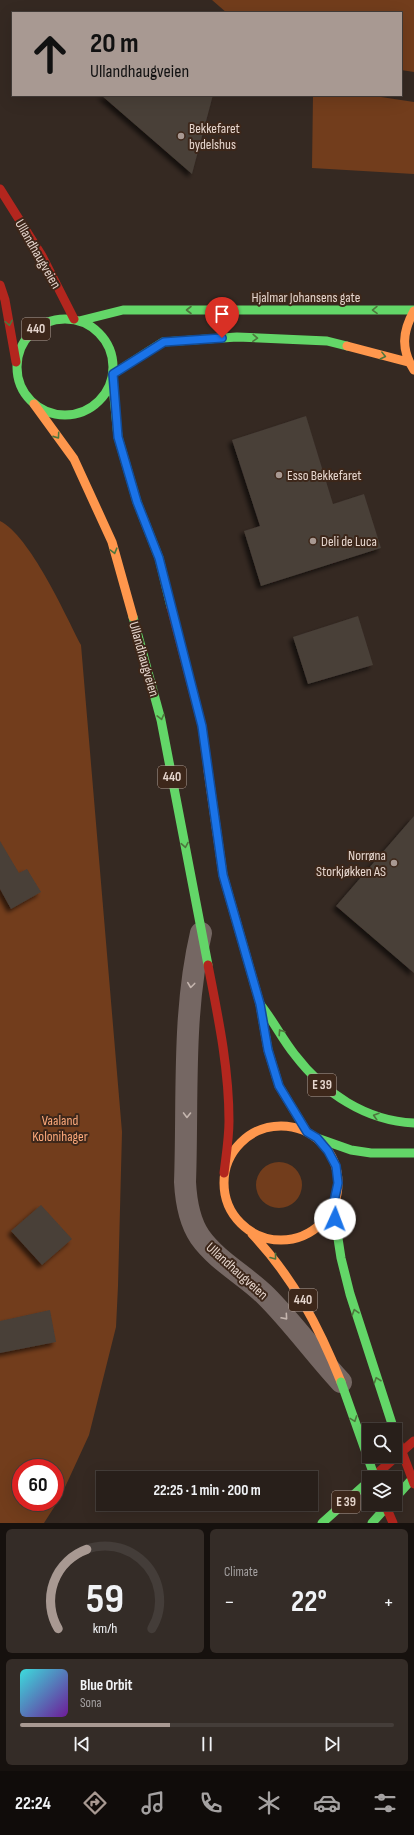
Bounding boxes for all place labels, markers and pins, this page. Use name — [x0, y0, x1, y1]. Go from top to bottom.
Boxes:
place label: Bekkefaret bydelshus — [189, 120, 240, 153]
marker: Bekkefaret bydelshus — [176, 131, 186, 141]
pin — [205, 297, 239, 338]
place label: Esso Bekkefaret — [287, 467, 362, 484]
marker: Esso Bekkefaret — [274, 470, 284, 480]
place label: Deli de Luca — [321, 533, 377, 550]
marker: Deli de Luca — [308, 536, 318, 546]
place label: Norrøna Storkjøkken AS — [316, 847, 386, 880]
marker: Norrøna Storkjøkken AS — [389, 858, 399, 868]

